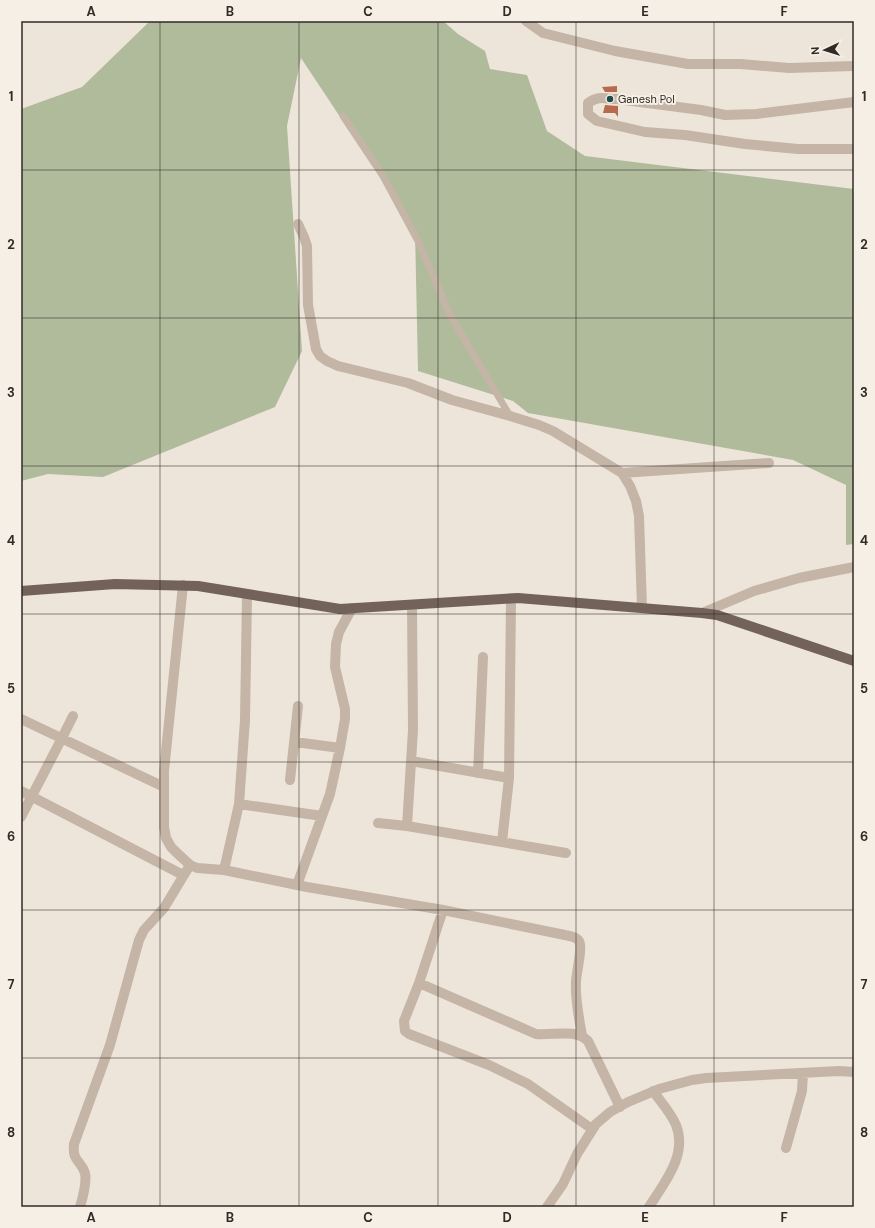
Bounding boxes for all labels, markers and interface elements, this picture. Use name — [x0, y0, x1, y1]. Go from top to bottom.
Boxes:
text: A — [86, 3, 96, 20]
text: B — [226, 3, 234, 20]
text: C — [363, 3, 373, 20]
text: D — [502, 3, 512, 20]
text: E — [641, 3, 649, 20]
text: F — [780, 3, 788, 20]
north arrow — [805, 30, 845, 70]
text: N — [808, 46, 822, 55]
text: 1 — [9, 88, 13, 105]
text: 1 — [862, 88, 866, 105]
place label: Ganesh Pol — [618, 92, 675, 106]
marker: Ganesh Pol — [605, 94, 615, 104]
text: 2 — [7, 236, 15, 253]
text: 2 — [860, 236, 868, 253]
text: 3 — [7, 384, 15, 401]
text: 3 — [860, 384, 868, 401]
text: 4 — [7, 532, 15, 549]
text: 4 — [860, 532, 868, 549]
text: 5 — [7, 680, 15, 697]
text: 5 — [860, 680, 868, 697]
text: 6 — [7, 828, 15, 845]
text: 6 — [860, 828, 868, 845]
text: 7 — [8, 976, 15, 993]
text: 7 — [861, 976, 868, 993]
text: 8 — [7, 1124, 15, 1141]
text: 8 — [860, 1124, 868, 1141]
text: A — [86, 1209, 96, 1226]
text: B — [226, 1209, 234, 1226]
text: C — [363, 1209, 373, 1226]
text: D — [502, 1209, 512, 1226]
text: E — [641, 1209, 649, 1226]
text: F — [780, 1209, 788, 1226]

